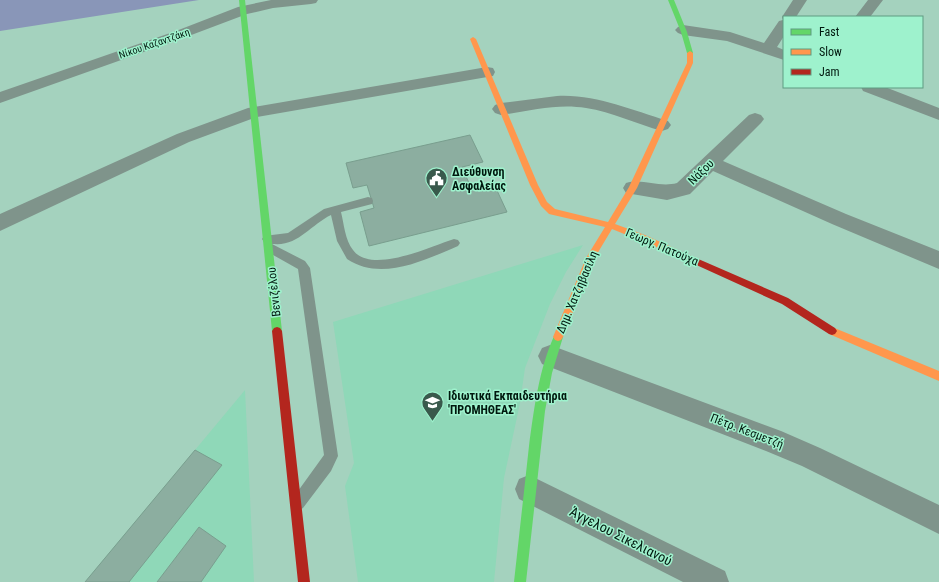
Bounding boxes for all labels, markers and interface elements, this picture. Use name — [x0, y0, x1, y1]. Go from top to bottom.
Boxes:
legend — [783, 16, 923, 88]
text: Fast — [819, 25, 840, 39]
street label: Νίκου Καζαντζάκη — [117, 26, 191, 62]
text: Slow — [819, 45, 842, 59]
text: Jam — [819, 65, 840, 79]
street label: Νάξου — [685, 156, 718, 188]
place label: Διεύθυνση Ασφαλείας — [452, 165, 506, 193]
public building icon: Διεύθυνση Ασφαλείας — [423, 166, 449, 199]
street label: Γεωργ. Πατούχα — [624, 225, 701, 269]
street label: Δημ. Χατζηβασίλη — [553, 249, 601, 335]
street label: Βενιζέλου — [264, 266, 284, 317]
place label: Ιδιωτικά Εκπαιδευτήρια 'ΠΡΟΜΗΘΕΑΣ' — [448, 389, 567, 417]
school or university icon: Ιδιωτικά Εκπαιδευτήρια 'ΠΡΟΜΗΘΕΑΣ' — [419, 390, 445, 423]
street label: Πέτρ. Κεσμετζή — [708, 411, 786, 451]
street label: Άγγελου Σικελιανού — [567, 503, 675, 569]

